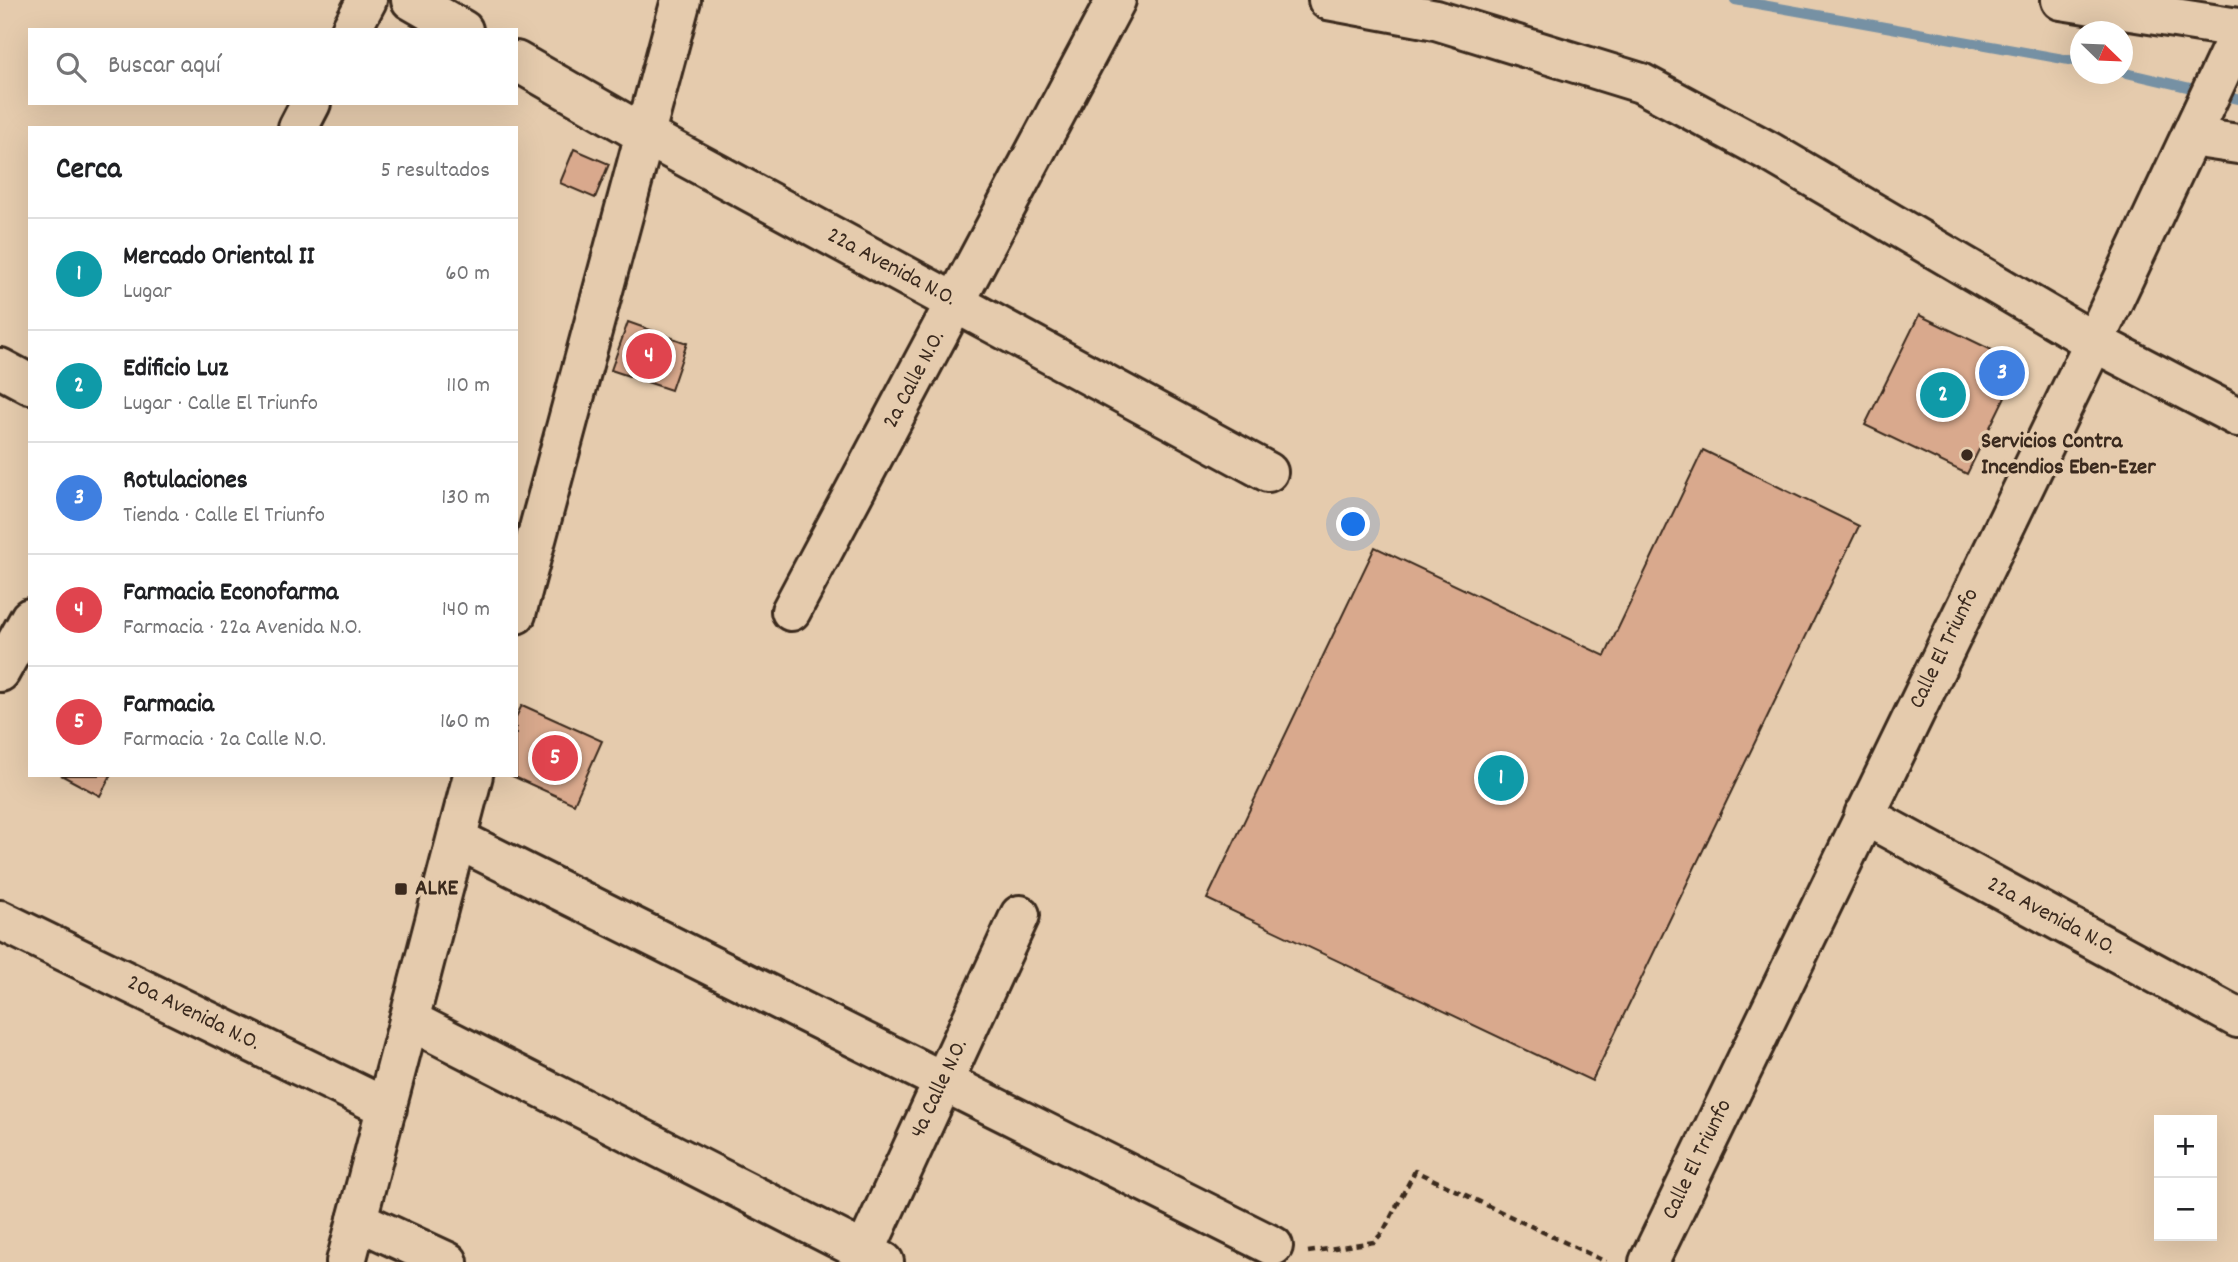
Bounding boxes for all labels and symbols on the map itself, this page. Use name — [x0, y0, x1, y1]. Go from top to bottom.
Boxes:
north arrow — [2070, 21, 2133, 84]
street label: 22a Avenida N.O. — [820, 220, 962, 316]
street label: 2a Calle N.O. — [875, 325, 955, 435]
pin: 4 — [626, 330, 672, 382]
pin: 3 — [1979, 347, 2025, 399]
pin: 2 — [1920, 369, 1966, 421]
place label: Servicios Contra Incendios Eben-Ezer — [1981, 426, 2156, 485]
marker: Servicios Contra Incendios Eben-Ezer — [1959, 447, 1975, 463]
your location — [1336, 507, 1370, 541]
street label: Calle El Triunfo — [1902, 583, 1988, 715]
pin: 5 — [532, 732, 578, 784]
pin: 1 — [1478, 752, 1524, 804]
street label: 22a Avenida N.O. — [1980, 869, 2122, 965]
place label: ALKE — [415, 873, 459, 906]
marker: ALKE — [393, 881, 409, 897]
street label: 20a Avenida N.O. — [121, 967, 265, 1061]
street label: 4a Calle N.O. — [903, 1034, 977, 1144]
street label: Calle El Triunfo — [1655, 1094, 1741, 1226]

